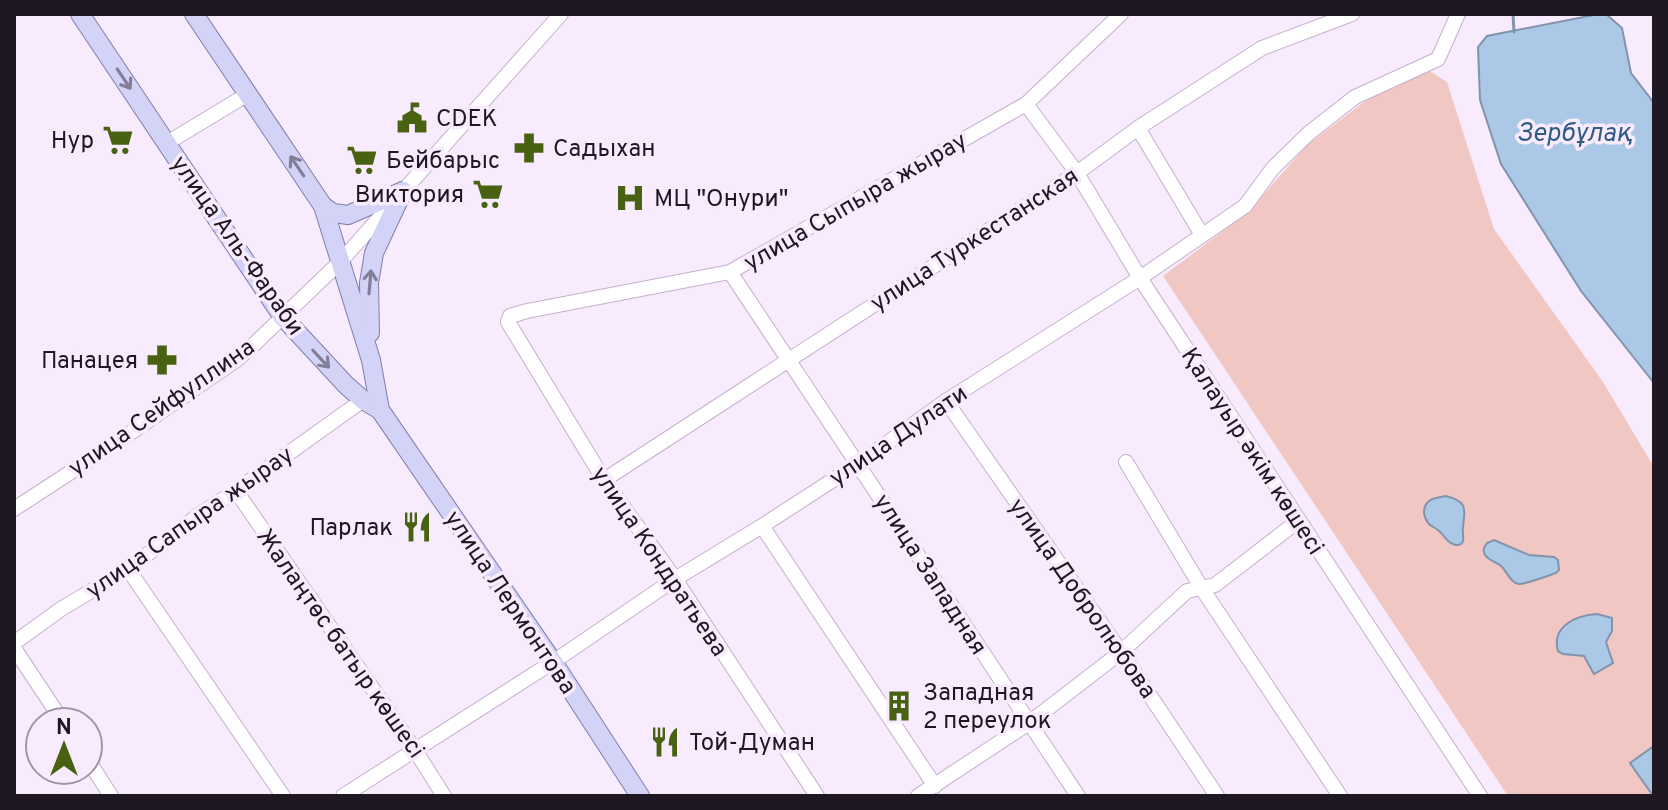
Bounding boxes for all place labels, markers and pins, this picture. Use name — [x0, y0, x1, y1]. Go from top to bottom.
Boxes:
public building icon: CDEK — [395, 101, 429, 135]
place label: CDEK — [436, 105, 498, 135]
supermarket icon: Нур — [101, 123, 135, 157]
place label: Нур — [51, 127, 94, 157]
pharmacy icon: Садыхан — [512, 131, 546, 165]
place label: Садыхан — [553, 135, 656, 165]
supermarket icon: Бейбарыс — [345, 143, 379, 177]
place label: Бейбарыс — [386, 147, 500, 177]
supermarket icon: Виктория — [471, 177, 505, 211]
place label: Виктория — [355, 181, 464, 211]
hospital icon: МЦ "Онури" — [613, 181, 647, 215]
place label: МЦ "Онури" — [654, 185, 788, 215]
pharmacy icon: Панацея — [145, 343, 179, 377]
place label: Панацея — [41, 347, 138, 377]
restaurant icon: Парлак — [400, 510, 434, 544]
place label: Парлак — [309, 514, 393, 544]
place label: Западная 2 переулок — [923, 679, 1052, 737]
building icon: Западная 2 переулок — [882, 689, 916, 723]
restaurant icon: Той-Думан — [648, 725, 682, 759]
place label: Той-Думан — [689, 729, 815, 759]

